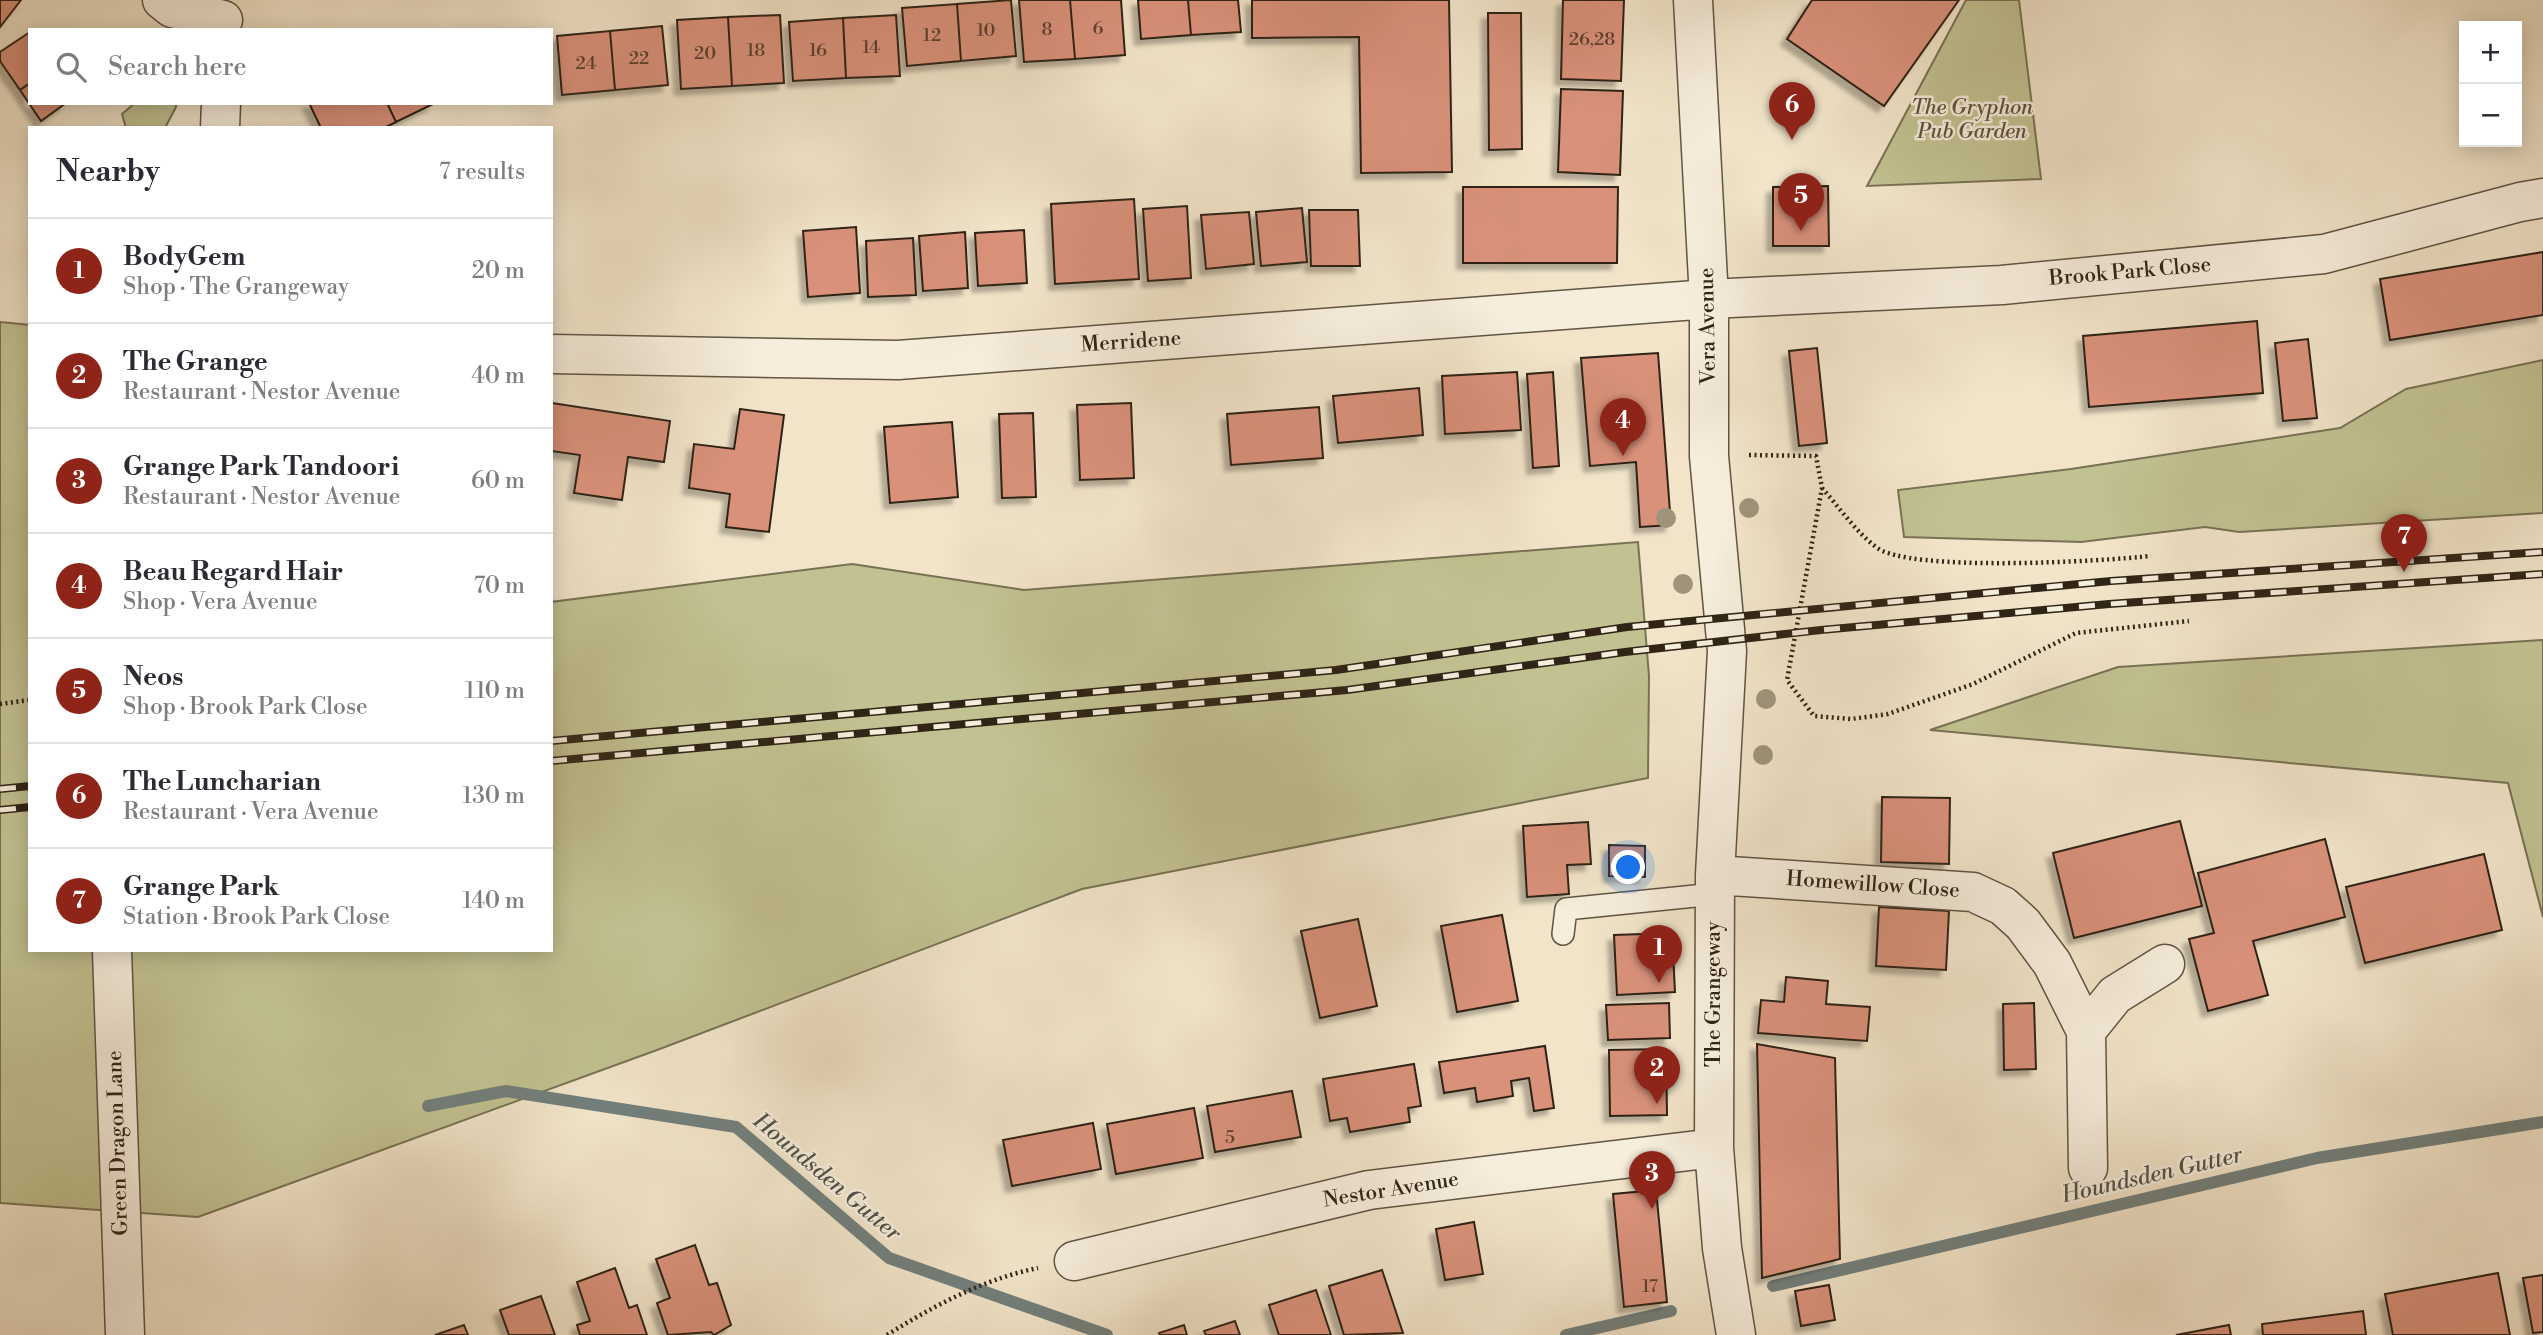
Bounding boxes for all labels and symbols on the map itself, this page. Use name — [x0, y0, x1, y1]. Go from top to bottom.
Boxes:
house number: 6 — [1093, 17, 1104, 40]
house number: 8 — [1041, 18, 1053, 41]
house number: 10 — [976, 19, 996, 42]
house number: 12 — [923, 24, 941, 47]
house number: 26,28 — [1569, 28, 1615, 51]
house number: 14 — [862, 36, 880, 59]
house number: 18 — [747, 39, 765, 62]
house number: 16 — [809, 39, 827, 62]
house number: 20 — [694, 42, 716, 65]
house number: 22 — [629, 47, 649, 70]
house number: 24 — [575, 52, 597, 75]
pin: 6 — [1769, 82, 1815, 140]
park label: The Gryphon Pub Garden — [1911, 95, 2033, 145]
pin: 5 — [1778, 173, 1824, 231]
street label: Brook Park Close — [2047, 252, 2212, 292]
street label: Vera Avenue — [1694, 267, 1722, 386]
street label: Merridene — [1080, 326, 1182, 358]
pin: 4 — [1600, 398, 1646, 456]
pin: 7 — [2381, 514, 2427, 572]
your location — [1611, 850, 1645, 884]
street label: Homewillow Close — [1785, 866, 1961, 904]
street label: The Grangeway — [1701, 920, 1727, 1067]
pin: 1 — [1636, 925, 1682, 983]
pin: 2 — [1634, 1046, 1680, 1104]
street label: Green Dragon Lane — [102, 1050, 134, 1236]
water label: Houndsden Gutter — [746, 1106, 908, 1248]
house number: 5 — [1225, 1126, 1235, 1149]
water label: Houndsden Gutter — [2058, 1140, 2246, 1210]
pin: 3 — [1629, 1151, 1675, 1209]
street label: Nestor Avenue — [1321, 1166, 1461, 1214]
house number: 17 — [1642, 1275, 1658, 1298]

